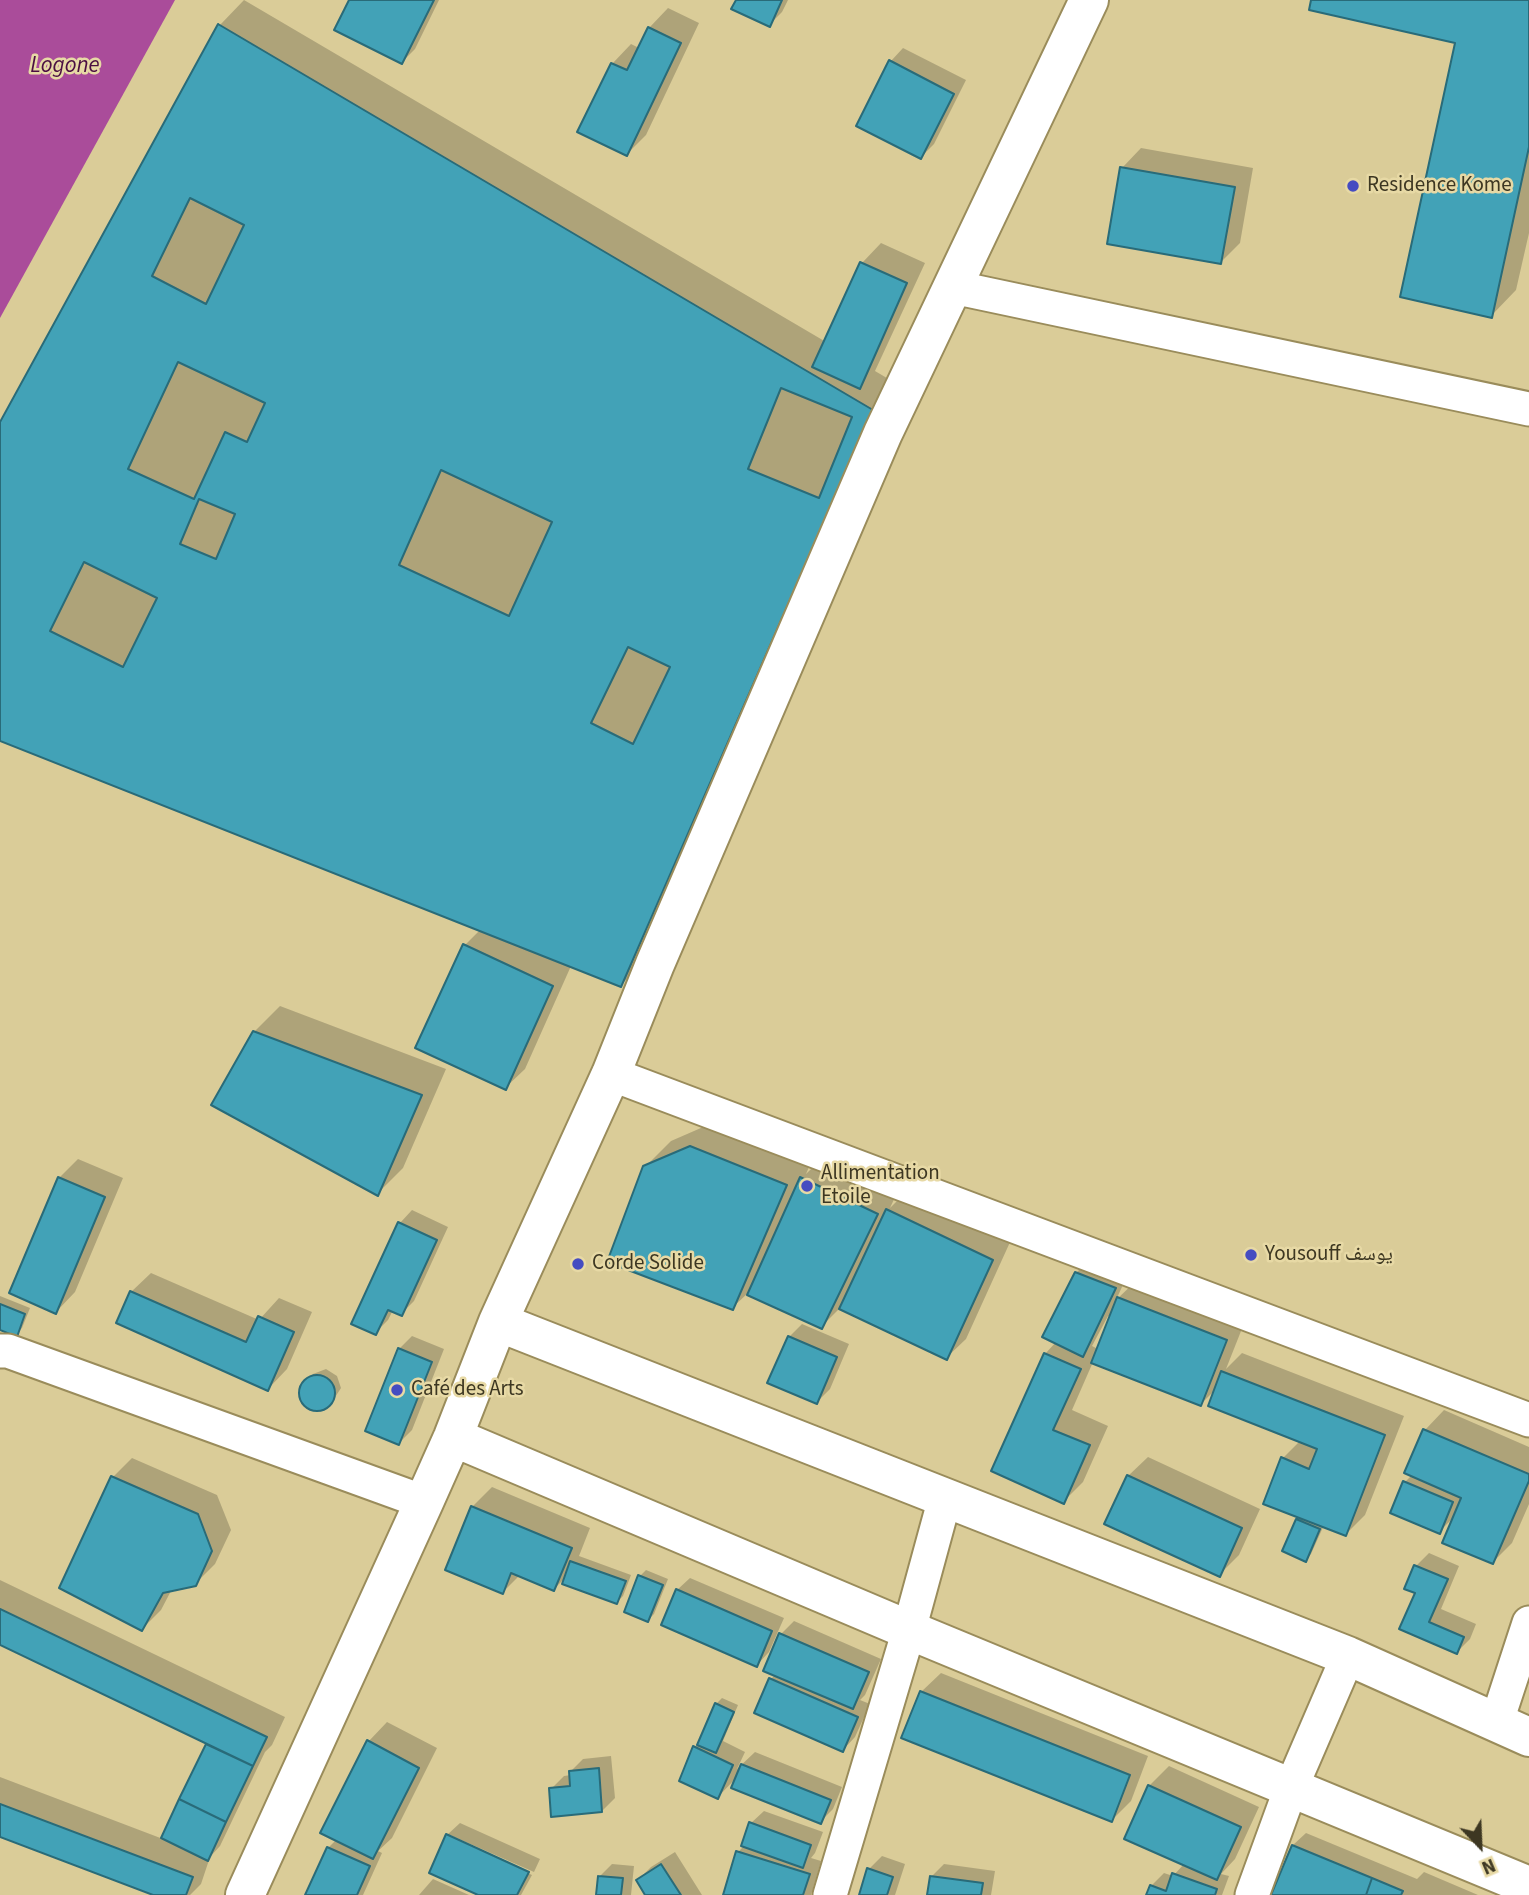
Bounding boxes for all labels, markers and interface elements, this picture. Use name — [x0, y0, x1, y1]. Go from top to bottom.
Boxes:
water label: Logone — [30, 53, 100, 81]
place label: Residence Kome — [1367, 173, 1512, 199]
marker: Residence Kome — [1345, 178, 1361, 194]
place label: Allimentation Etoile — [821, 1161, 940, 1211]
marker: Allimentation Etoile — [799, 1178, 815, 1194]
place label: Yousouff يوسف — [1265, 1242, 1393, 1268]
marker: Yousouff يوسف — [1243, 1247, 1259, 1263]
place label: Corde Solide — [592, 1251, 704, 1277]
marker: Corde Solide — [570, 1256, 586, 1272]
place label: Café des Arts — [411, 1377, 524, 1403]
marker: Café des Arts — [389, 1382, 405, 1398]
north arrow — [1445, 1811, 1515, 1881]
text: N — [1477, 1851, 1500, 1881]

